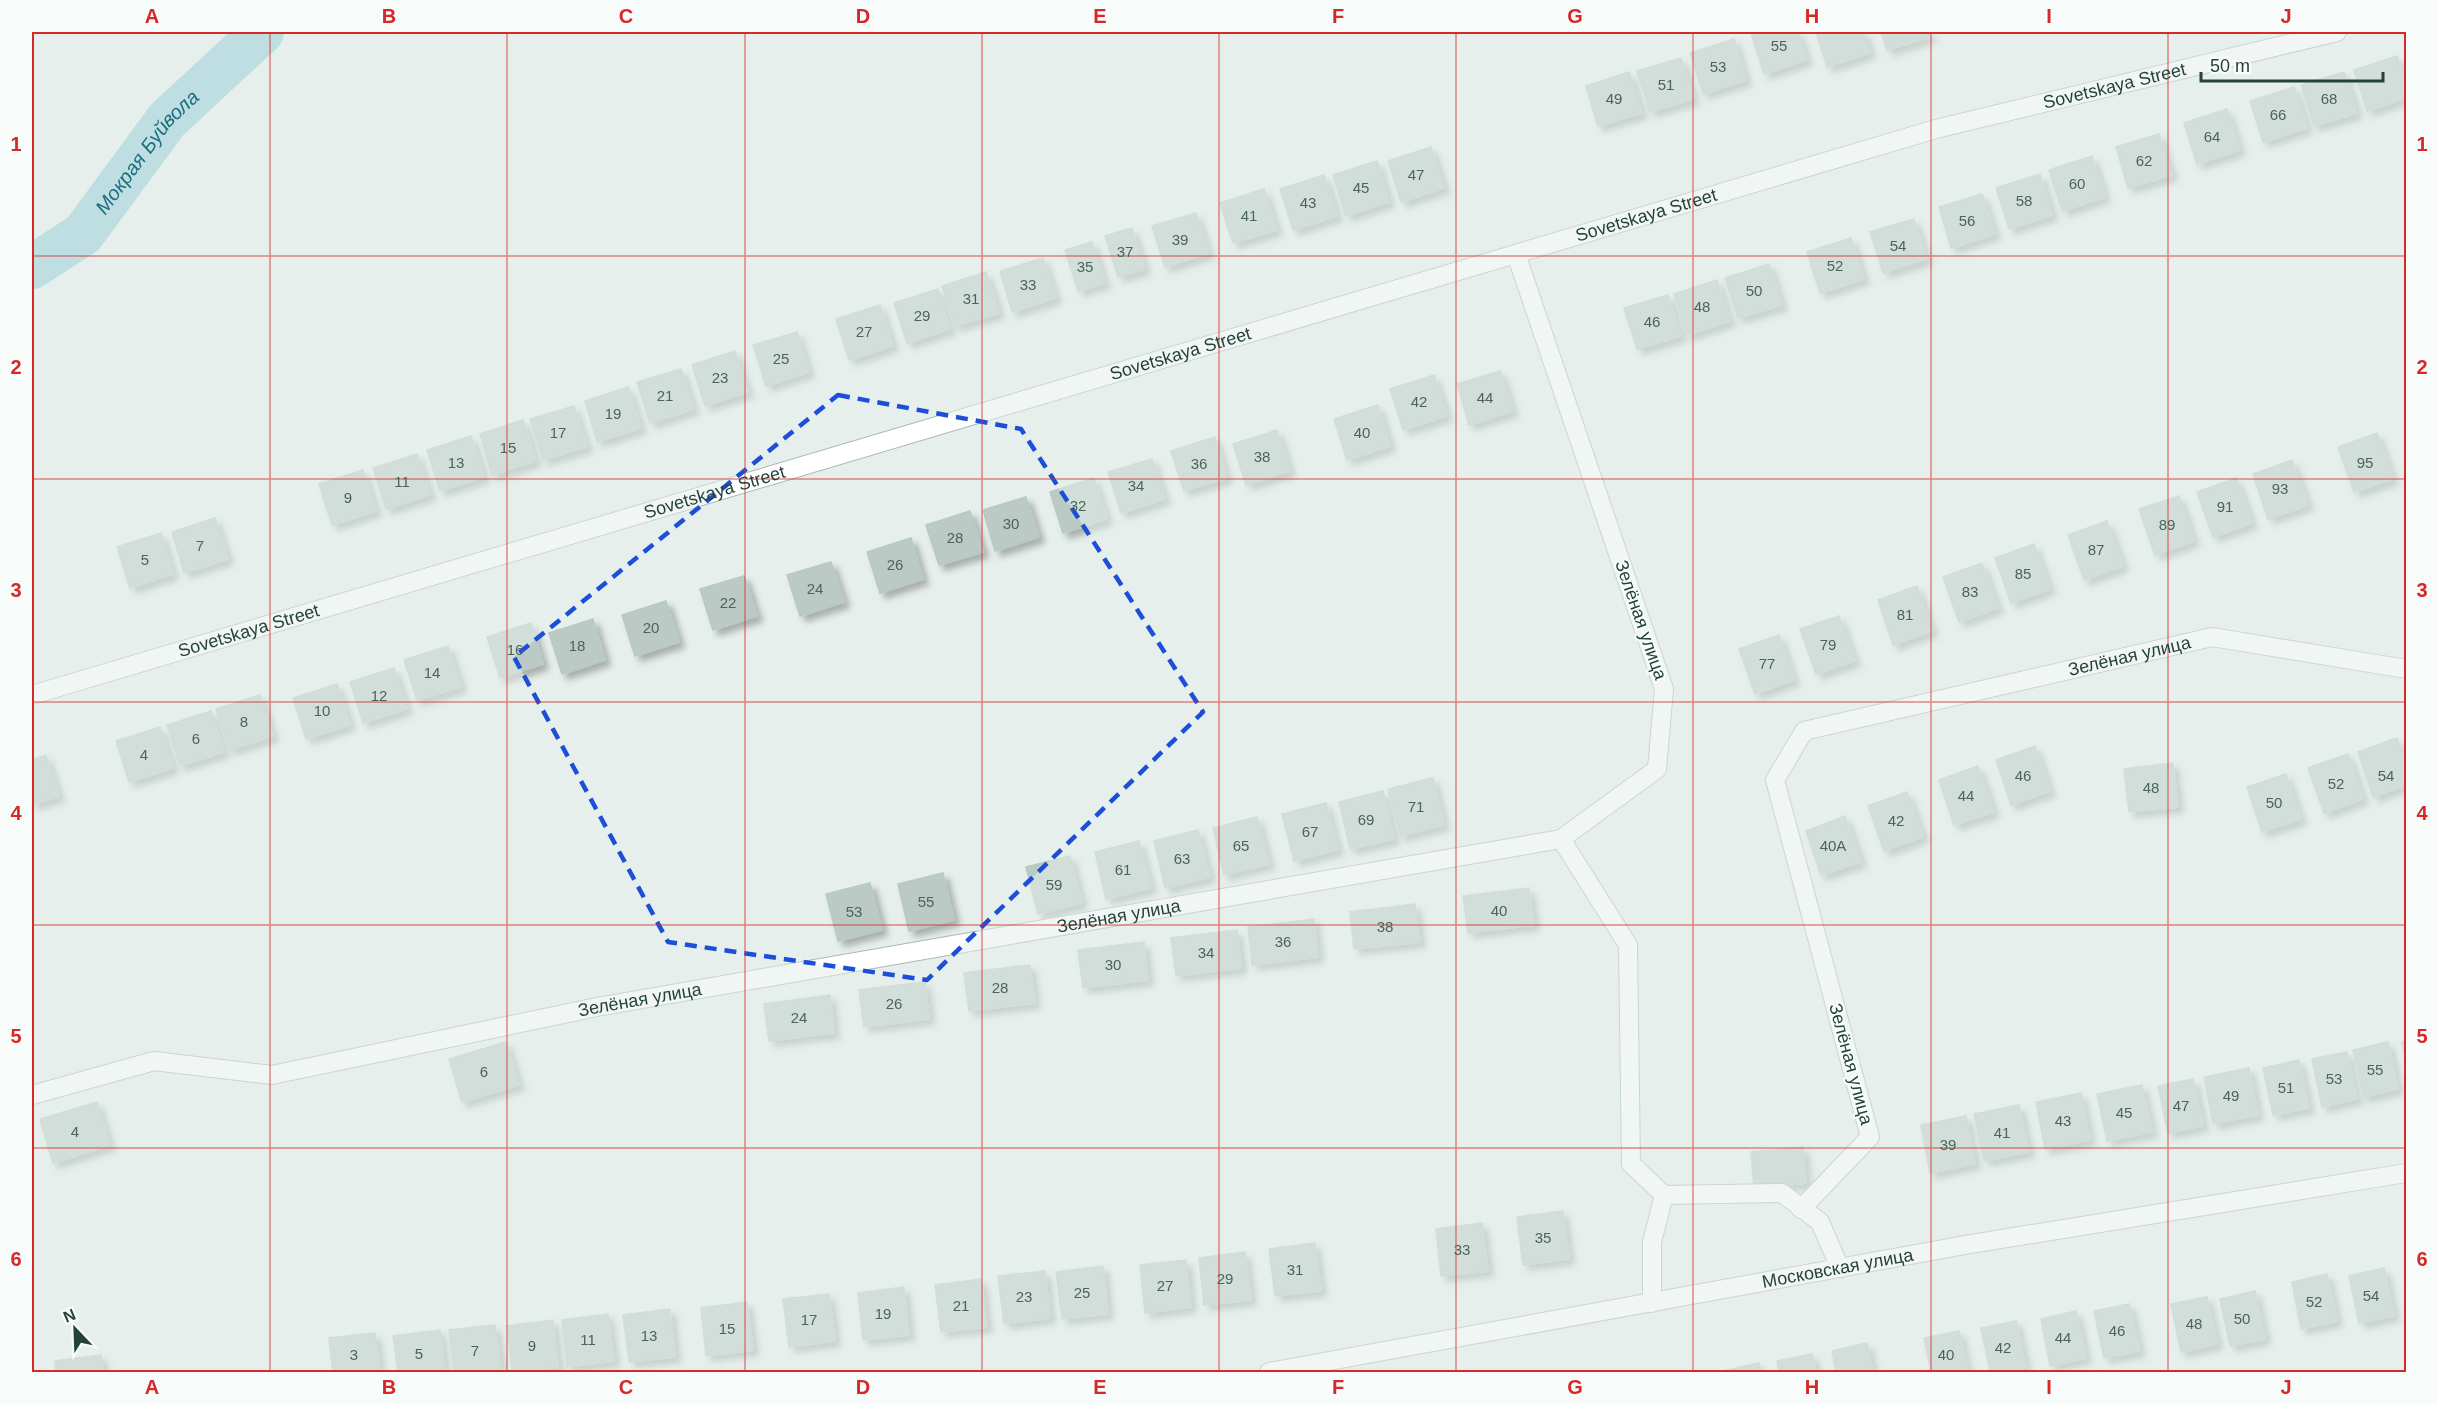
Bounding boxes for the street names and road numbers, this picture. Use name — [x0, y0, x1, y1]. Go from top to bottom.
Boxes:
street label: Sovetskaya Street — [2041, 59, 2188, 113]
street label: Sovetskaya Street — [1573, 185, 1719, 246]
street label: Sovetskaya Street — [1107, 323, 1253, 384]
street label: Sovetskaya Street — [642, 462, 787, 523]
street label: Зелёная улица — [1611, 558, 1671, 683]
street label: Sovetskaya Street — [176, 600, 322, 661]
street label: Зелёная улица — [2066, 632, 2194, 680]
street label: Зелёная улица — [1055, 895, 1183, 937]
street label: Зелёная улица — [576, 979, 704, 1021]
street label: Зелёная улица — [1825, 1001, 1877, 1128]
street label: Московская улица — [1760, 1244, 1916, 1292]

